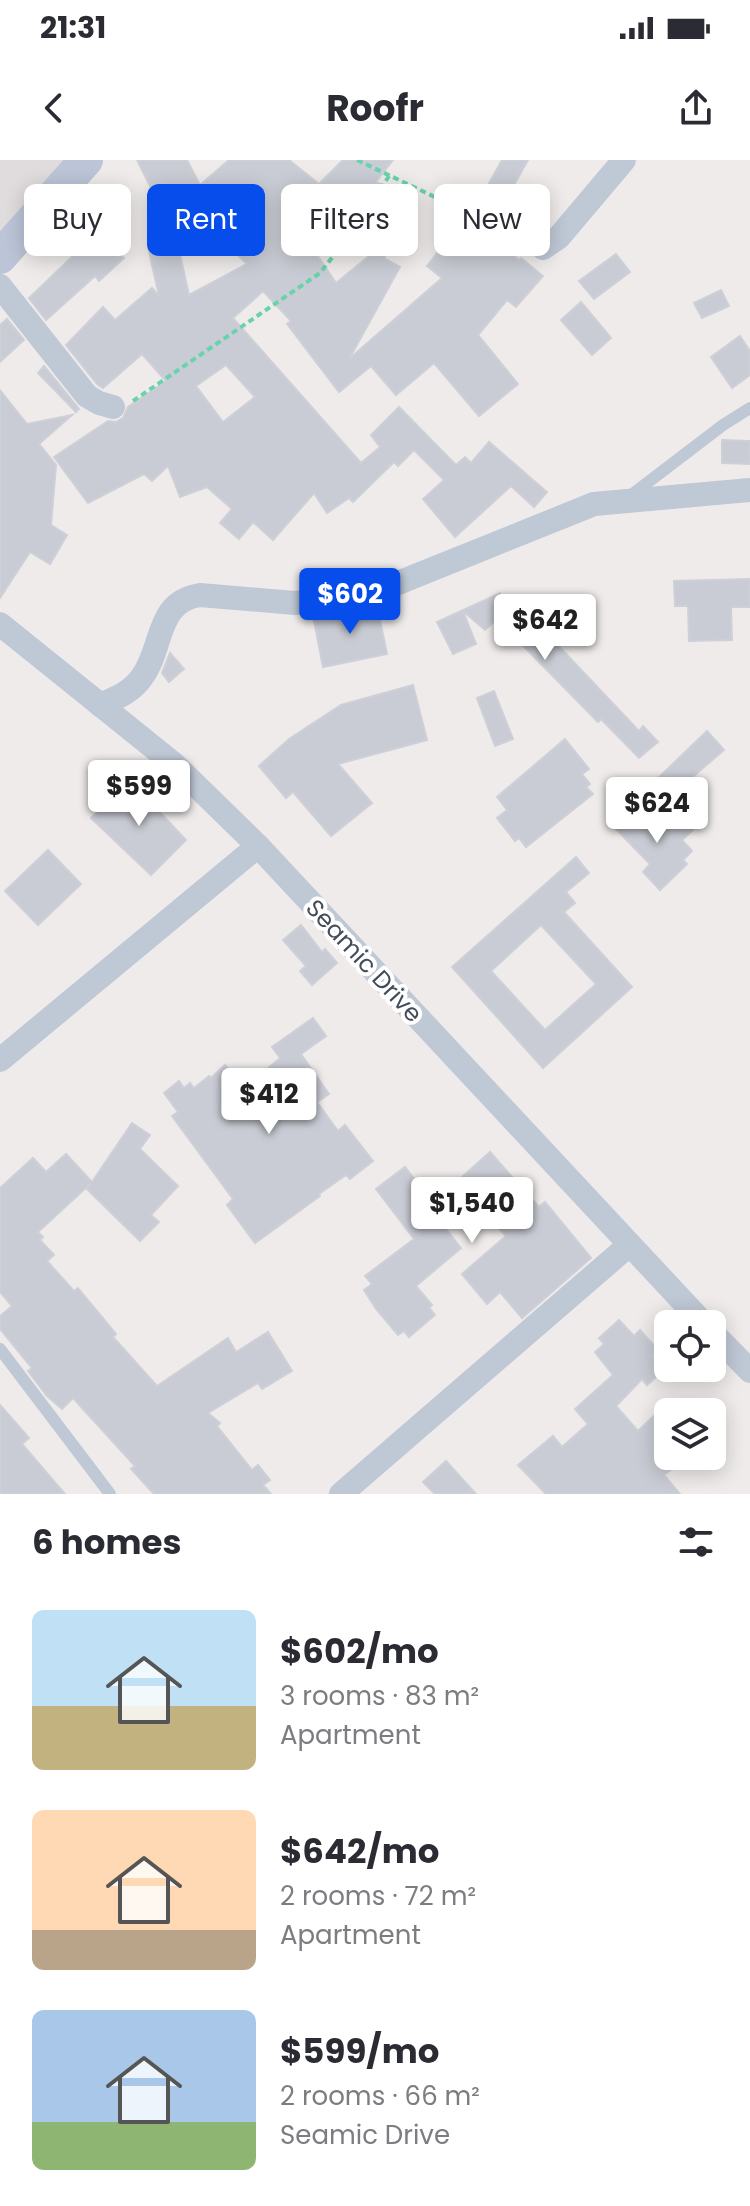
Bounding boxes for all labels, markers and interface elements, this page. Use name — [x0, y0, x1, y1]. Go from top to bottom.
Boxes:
text: 21:31 — [40, 6, 106, 49]
text: Roofr — [326, 83, 424, 134]
icon: back — [32, 86, 76, 130]
icon: share — [674, 86, 718, 130]
chip: Buy — [24, 184, 131, 256]
chip: Rent — [147, 184, 265, 256]
chip: Filters — [281, 184, 418, 256]
chip: New — [434, 184, 550, 256]
pin: $602 — [303, 568, 397, 636]
text: $602 — [317, 576, 383, 612]
pin: $642 — [498, 594, 592, 662]
text: $642 — [512, 602, 578, 638]
pin: $599 — [92, 760, 186, 828]
text: $599 — [106, 768, 172, 804]
pin: $624 — [610, 777, 704, 845]
text: $624 — [624, 785, 690, 821]
street label: Seamic Drive — [299, 892, 430, 1029]
pin: $412 — [222, 1068, 316, 1136]
text: $412 — [239, 1076, 299, 1112]
pin: $1,540 — [407, 1177, 537, 1245]
text: $1,540 — [429, 1185, 515, 1221]
map controls — [654, 1310, 726, 1470]
button: locate — [654, 1310, 726, 1382]
button: layers — [654, 1398, 726, 1470]
text: 6 homes — [32, 1518, 181, 1566]
icon: filters — [674, 1520, 718, 1564]
text: $602/mo — [280, 1627, 439, 1675]
icon: home — [96, 1642, 192, 1738]
text: 3 rooms · 83 m² — [280, 1678, 479, 1714]
text: Apartment — [280, 1717, 421, 1753]
text: $642/mo — [280, 1827, 440, 1875]
icon: home — [96, 1842, 192, 1938]
text: 2 rooms · 72 m² — [280, 1878, 476, 1914]
text: Apartment — [280, 1917, 421, 1953]
text: $599/mo — [280, 2027, 439, 2075]
icon: home — [96, 2042, 192, 2138]
text: 2 rooms · 66 m² — [280, 2078, 480, 2114]
text: Seamic Drive — [280, 2117, 450, 2153]

